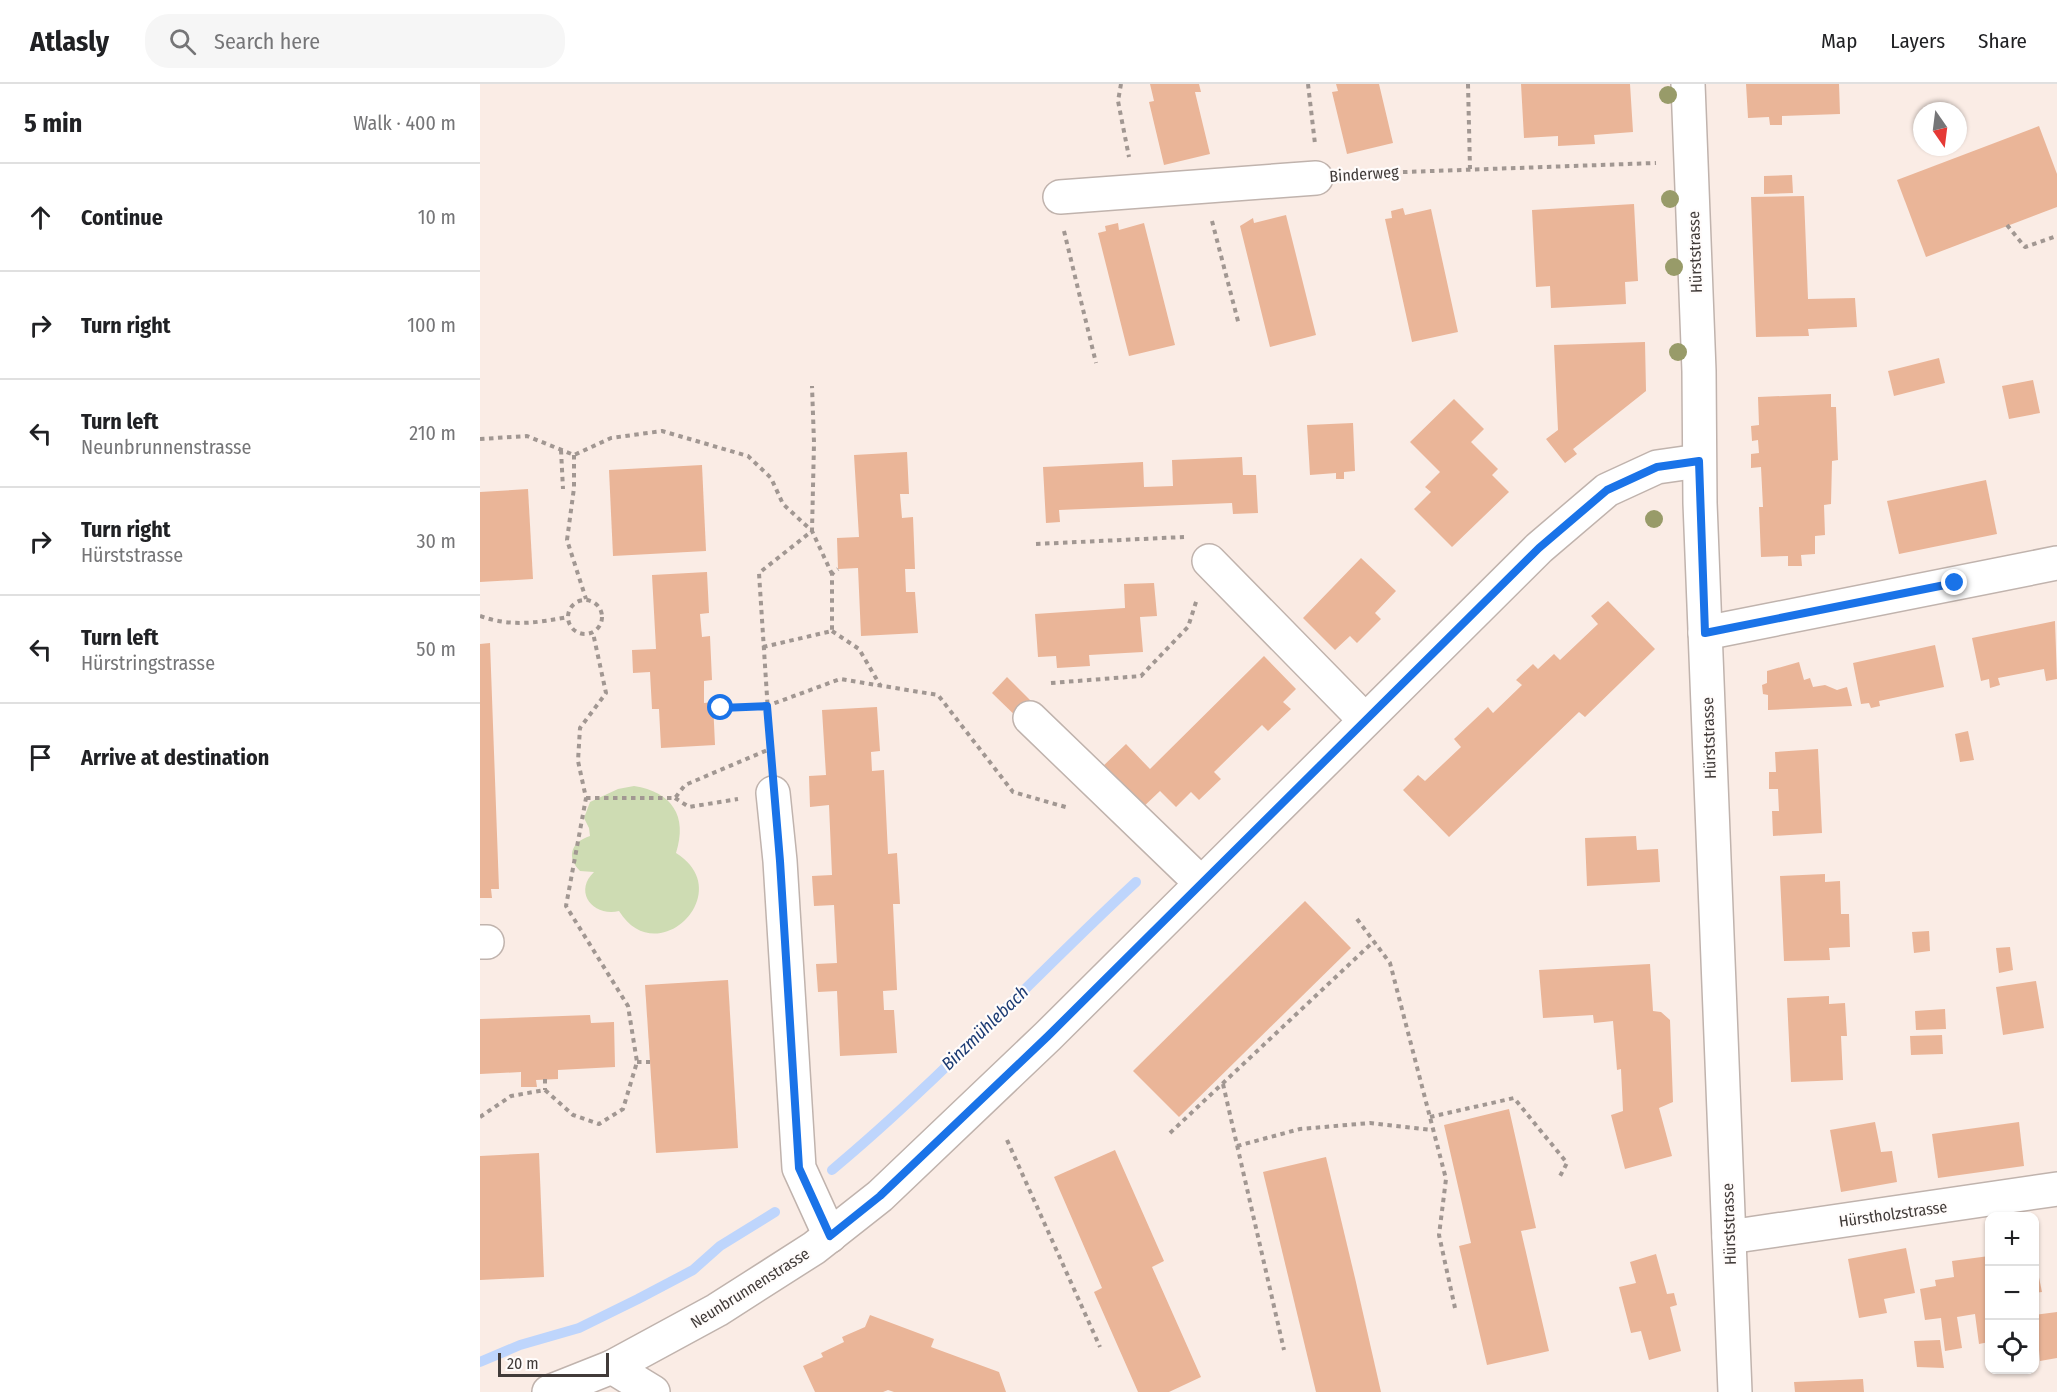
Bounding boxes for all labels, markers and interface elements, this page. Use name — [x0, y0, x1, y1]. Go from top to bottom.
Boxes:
search box — [145, 14, 565, 68]
text: Atlasly — [30, 25, 109, 58]
icon: search — [166, 25, 199, 58]
text: Search here — [214, 28, 320, 55]
text: Map — [1821, 28, 1857, 54]
text: Layers — [1890, 28, 1945, 54]
text: Share — [1978, 28, 2027, 54]
north arrow — [1913, 102, 1967, 156]
text: 5 min — [24, 108, 82, 139]
text: Walk · 400 m — [353, 111, 456, 135]
street label: Binderweg — [1329, 162, 1400, 186]
icon: ahead — [24, 201, 57, 234]
text: Continue — [81, 204, 163, 231]
text: 10 m — [418, 205, 456, 229]
street label: Hürststrasse — [1684, 211, 1706, 293]
icon: right — [24, 309, 57, 342]
text: Turn right — [81, 312, 170, 339]
text: 100 m — [407, 313, 456, 337]
text: Turn left — [81, 408, 159, 435]
icon: left — [24, 417, 57, 450]
text: 210 m — [409, 421, 456, 445]
text: Neunbrunnenstrasse — [81, 435, 251, 459]
text: Turn right — [81, 516, 170, 543]
icon: right — [24, 525, 57, 558]
text: 30 m — [416, 529, 456, 553]
text: Hürststrasse — [81, 543, 183, 567]
route end — [1941, 569, 1967, 595]
text: Turn left — [81, 624, 159, 651]
icon: left — [24, 633, 57, 666]
text: 50 m — [416, 637, 456, 661]
text: Hürstringstrasse — [81, 651, 215, 675]
route start — [707, 694, 733, 720]
street label: Hürststrasse — [1698, 697, 1720, 779]
icon: arrive — [24, 741, 57, 774]
text: Arrive at destination — [81, 744, 269, 771]
water label: Binzmühlebach — [937, 981, 1033, 1075]
street label: Hürststrasse — [1718, 1183, 1740, 1265]
street label: Hürstholzstrasse — [1838, 1197, 1949, 1231]
map controls — [1985, 1212, 2039, 1374]
button: + — [1985, 1212, 2039, 1266]
street label: Neunbrunnenstrasse — [687, 1244, 813, 1332]
button: − — [1985, 1266, 2039, 1320]
button: locate — [1985, 1320, 2039, 1374]
scale bar — [498, 1350, 609, 1378]
text: 20 m — [507, 1354, 538, 1373]

